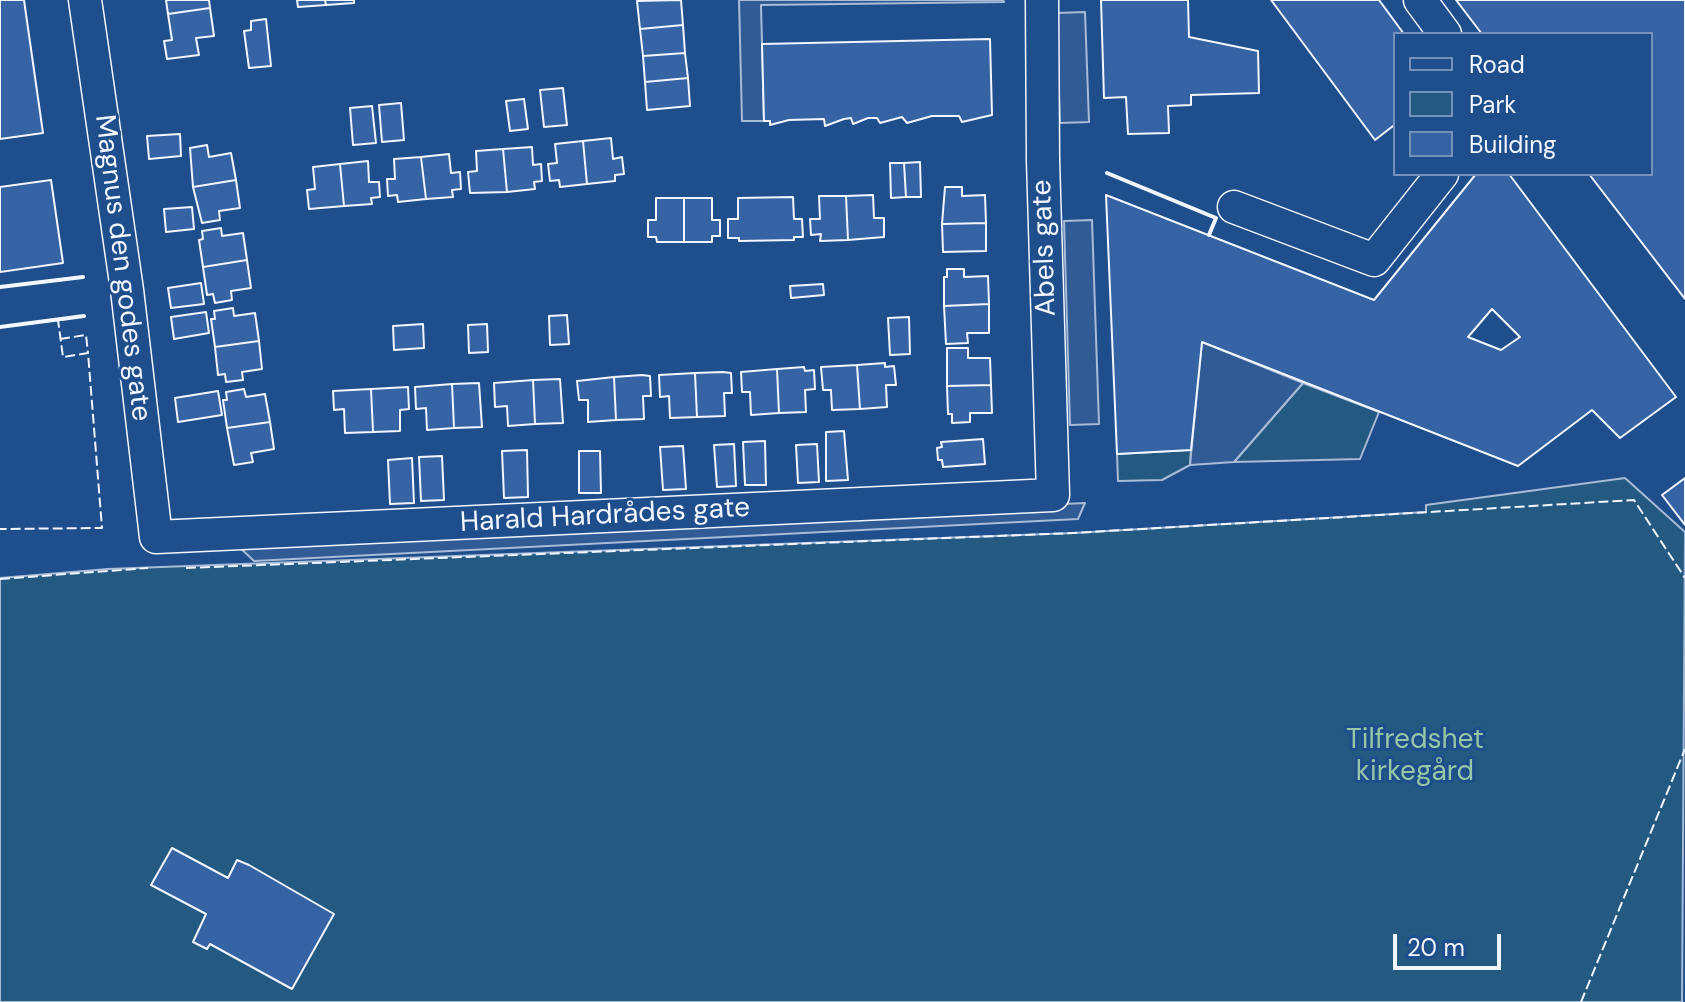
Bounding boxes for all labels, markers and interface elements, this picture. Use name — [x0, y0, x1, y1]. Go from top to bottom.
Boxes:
legend — [1393, 32, 1653, 176]
text: Road — [1469, 49, 1525, 80]
text: Park — [1469, 89, 1516, 120]
street label: Magnus den godes gate — [87, 113, 157, 423]
text: Building — [1469, 129, 1556, 160]
street label: Abels gate — [1026, 179, 1064, 317]
street label: Harald Hardrådes gate — [459, 492, 751, 540]
park label: Tilfredshet kirkegård — [1346, 724, 1484, 790]
scale bar — [1397, 918, 1505, 968]
text: 20 m — [1407, 932, 1465, 963]

